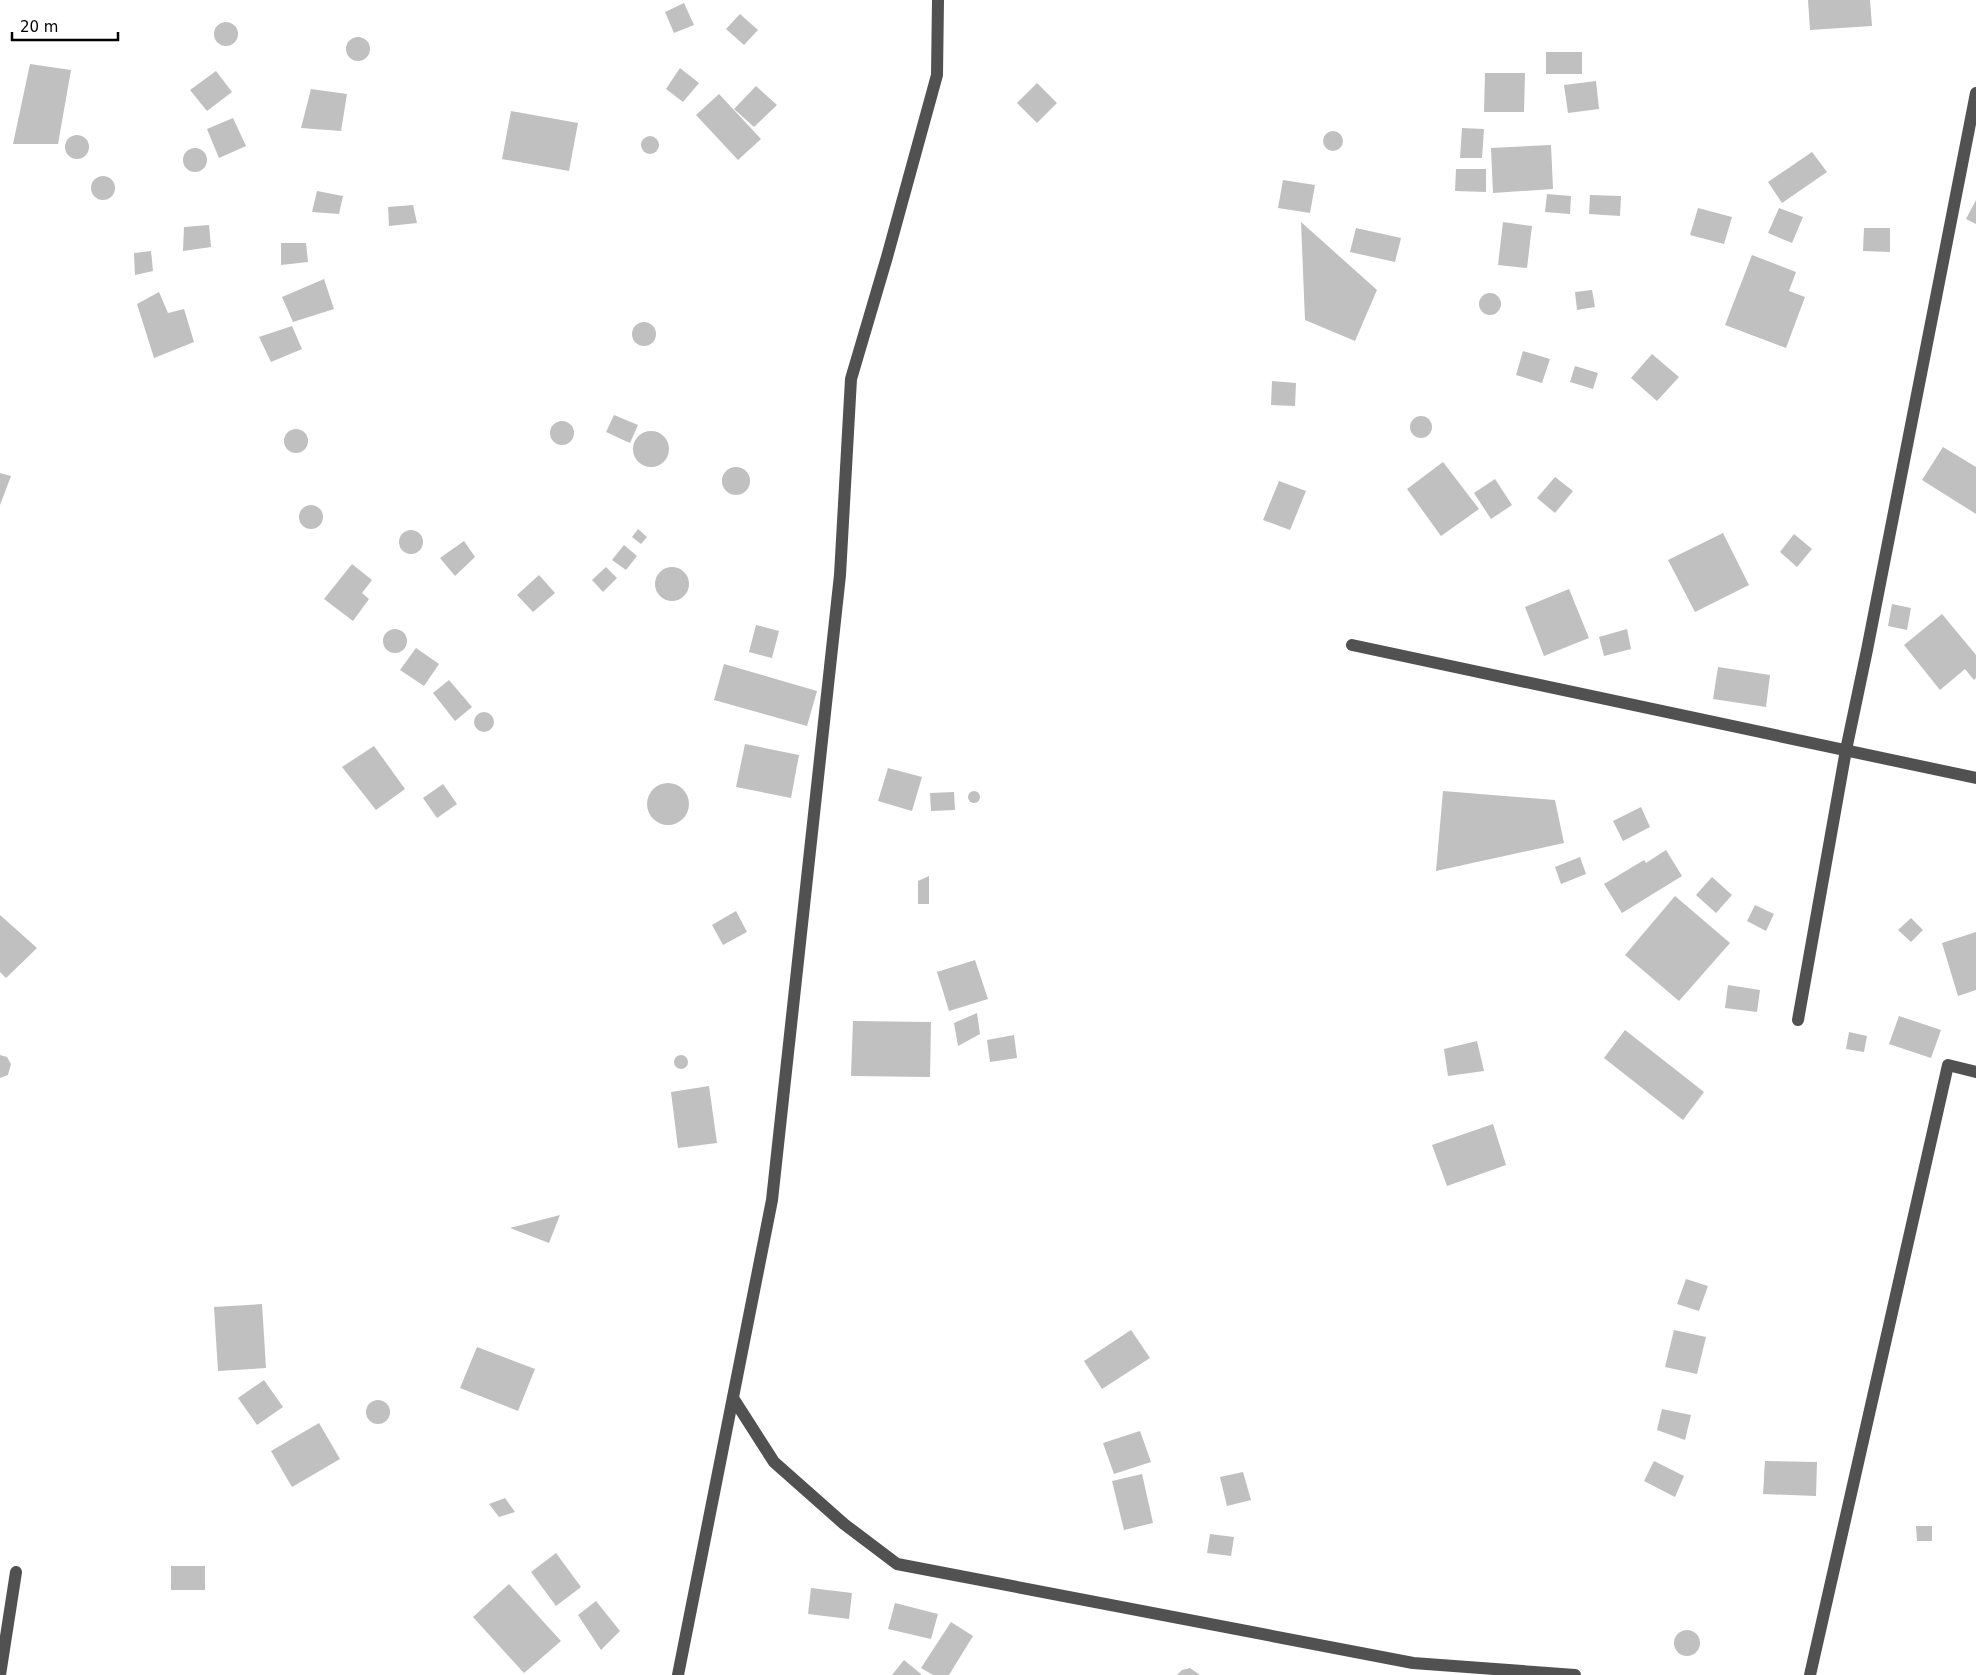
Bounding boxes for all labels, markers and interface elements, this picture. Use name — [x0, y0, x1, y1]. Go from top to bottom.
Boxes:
scale bar — [12, 10, 119, 42]
text: 20 m — [20, 18, 58, 36]

